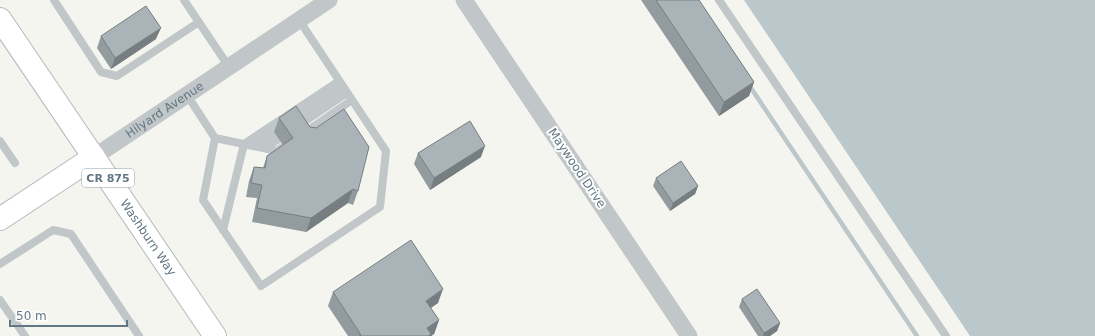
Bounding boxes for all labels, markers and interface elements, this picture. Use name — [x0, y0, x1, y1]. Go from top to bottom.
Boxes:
street label: Hilyard Avenue — [123, 79, 206, 141]
street label: Maywood Drive — [545, 126, 609, 210]
road number: CR 875 — [82, 169, 134, 187]
street label: Washburn Way — [117, 197, 179, 278]
scale bar — [10, 302, 127, 328]
text: 50 m — [16, 309, 47, 323]

